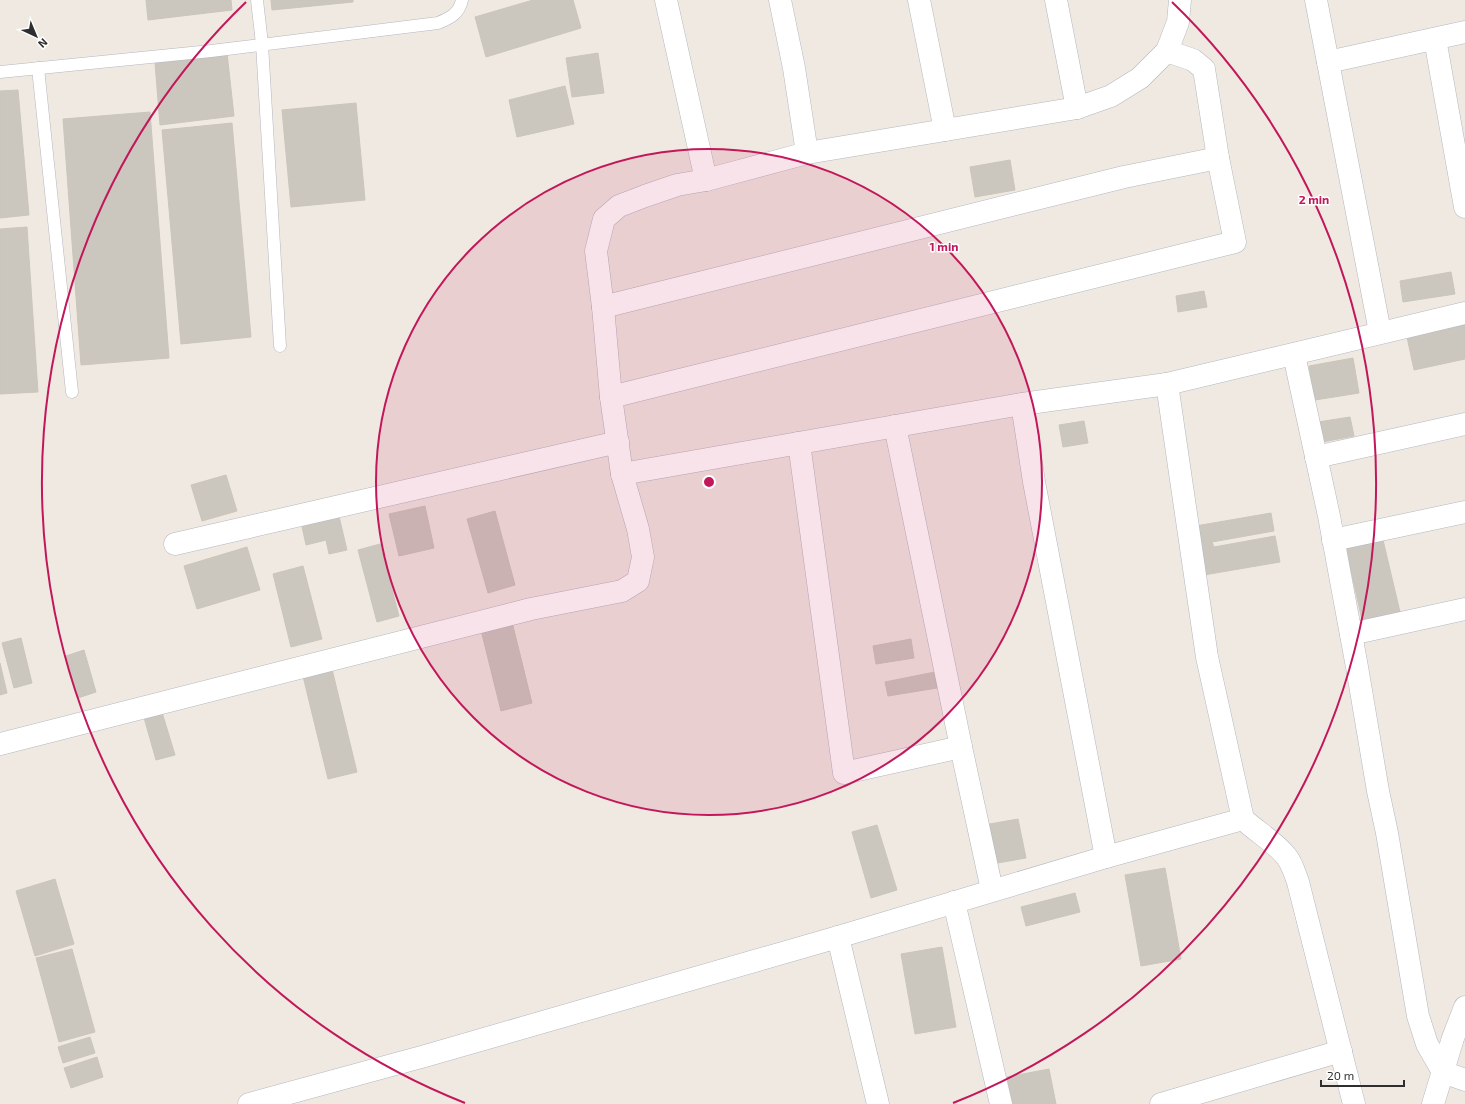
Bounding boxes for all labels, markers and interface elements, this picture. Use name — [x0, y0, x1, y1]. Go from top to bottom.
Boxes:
north arrow — [16, 16, 56, 56]
text: N — [36, 36, 51, 51]
text: 2 min — [1299, 192, 1329, 206]
text: 1 min — [930, 239, 958, 253]
centre of rings — [702, 475, 716, 489]
scale bar — [1321, 1062, 1404, 1088]
text: 20 m — [1327, 1068, 1354, 1082]

